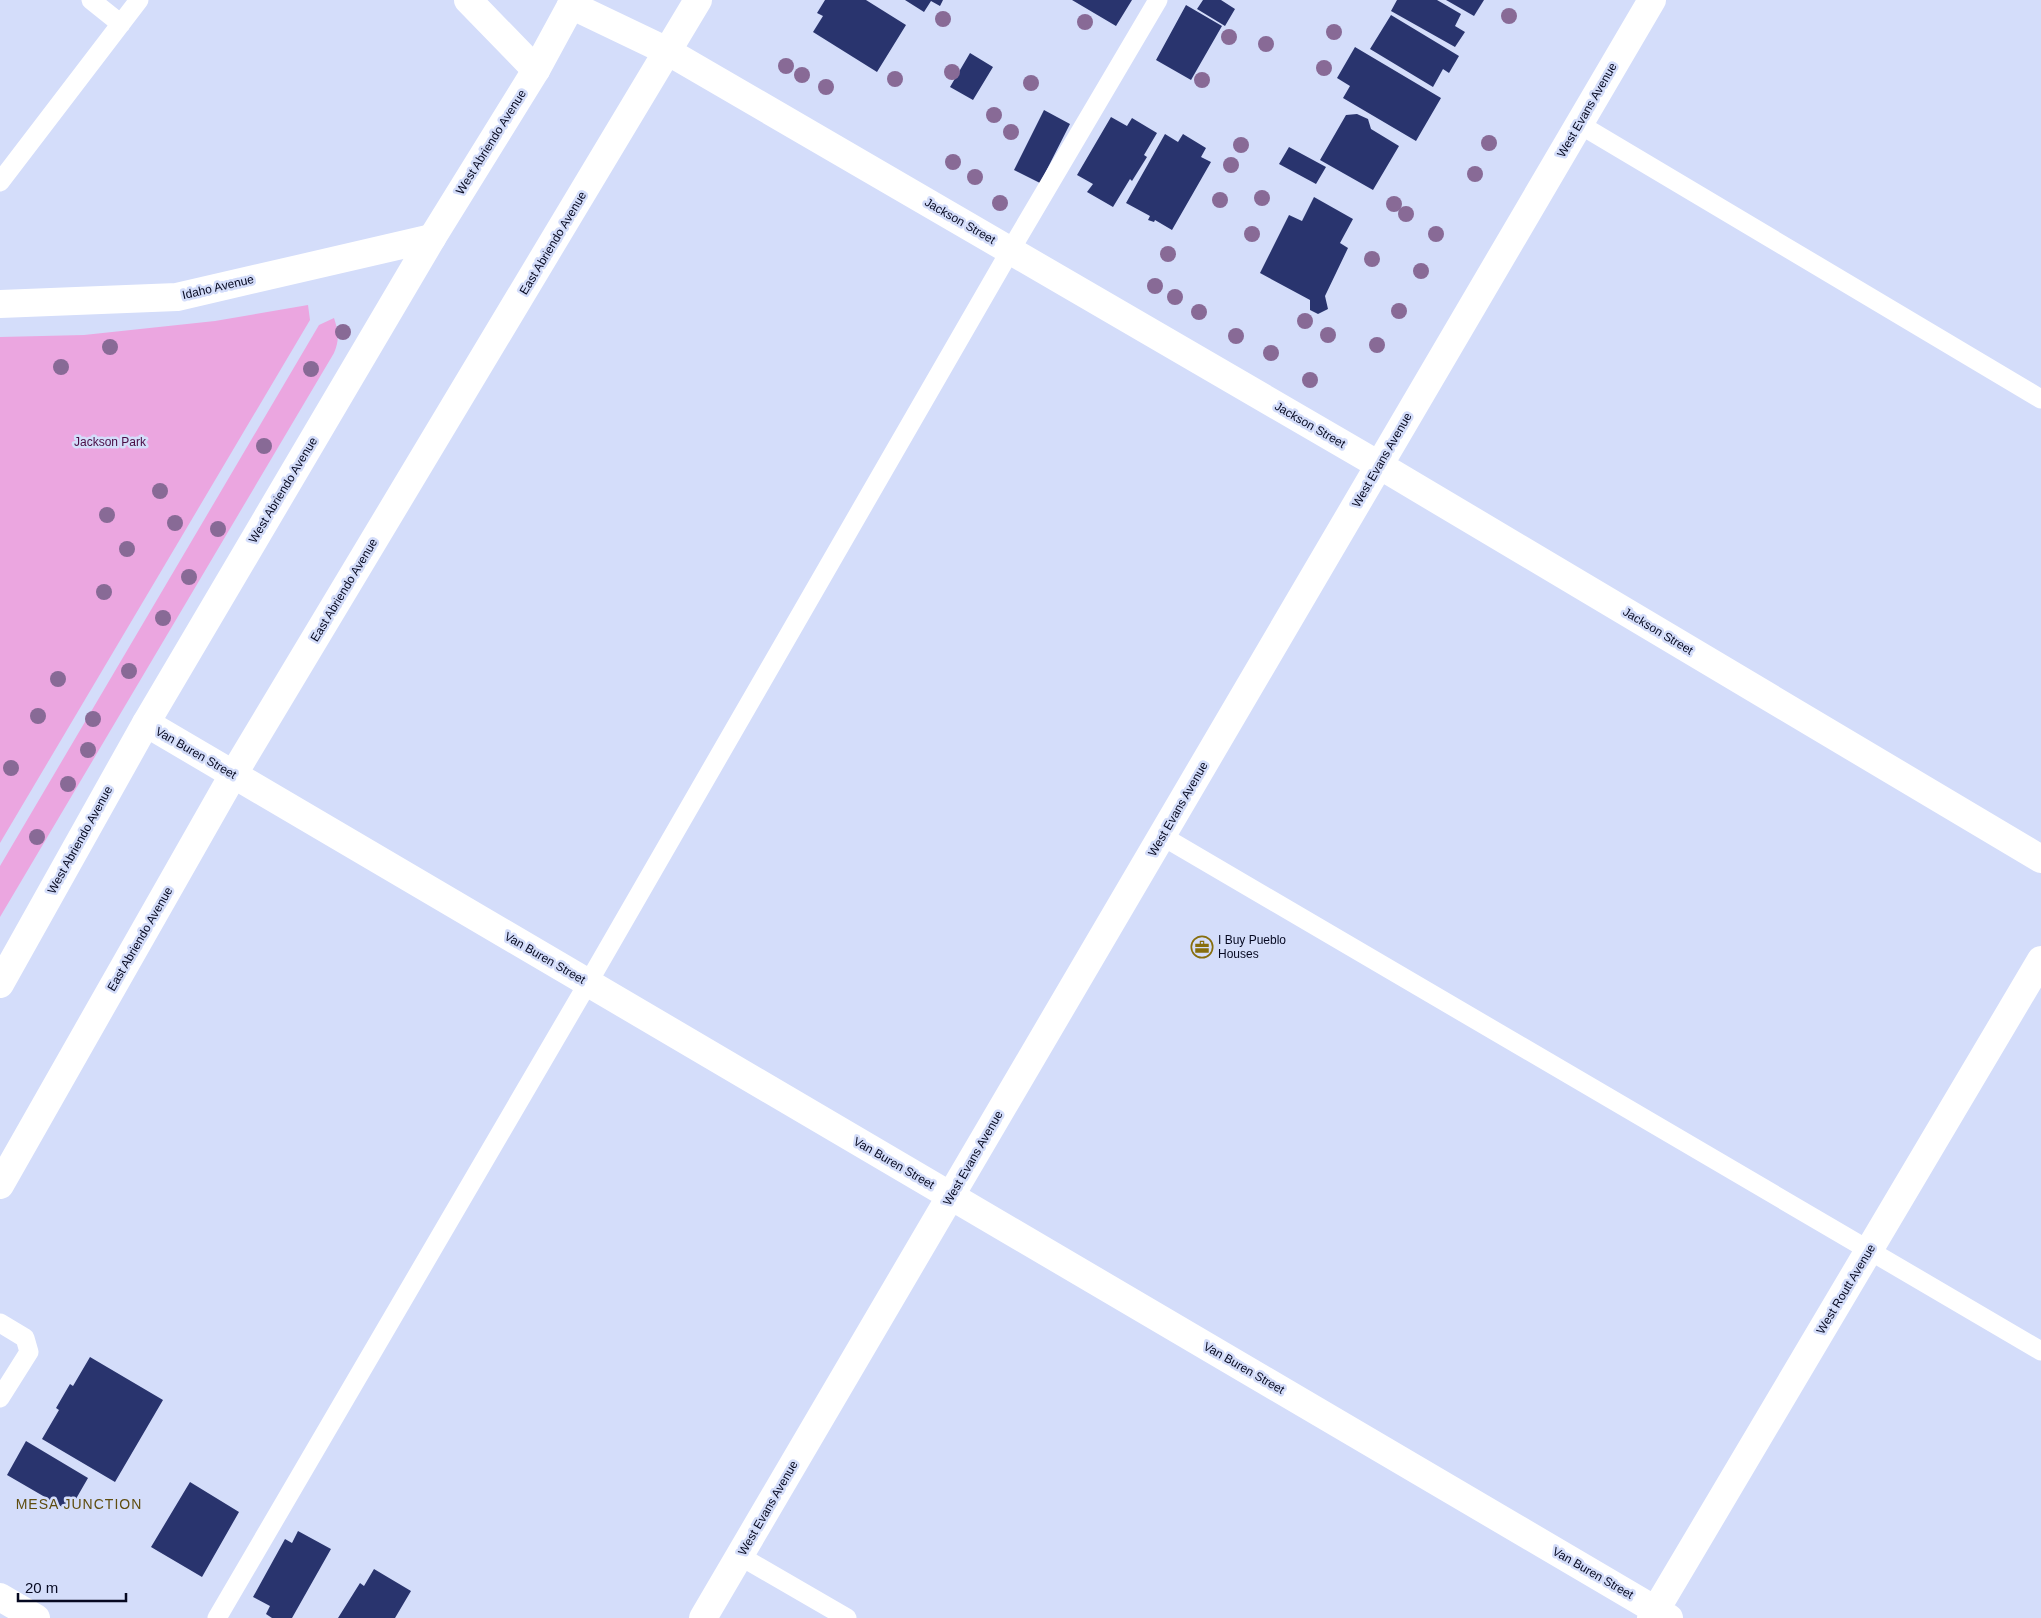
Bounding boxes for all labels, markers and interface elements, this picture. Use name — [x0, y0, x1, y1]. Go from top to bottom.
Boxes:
street label: West Evans Avenue — [1554, 60, 1620, 160]
street label: West Abriendo Avenue — [453, 87, 529, 197]
street label: East Abriendo Avenue — [517, 189, 590, 297]
street label: Jackson Street — [922, 195, 998, 247]
street label: Idaho Avenue — [181, 272, 256, 302]
street label: Jackson Street — [1272, 399, 1348, 451]
street label: West Evans Avenue — [1349, 410, 1415, 510]
street label: West Abriendo Avenue — [246, 434, 320, 545]
park label: Jackson Park — [74, 435, 147, 449]
street label: East Abriendo Avenue — [308, 536, 381, 644]
street label: Jackson Street — [1620, 605, 1696, 658]
street label: Van Buren Street — [153, 724, 240, 782]
street label: West Evans Avenue — [1145, 759, 1211, 859]
street label: West Abriendo Avenue — [45, 783, 116, 896]
street label: East Abriendo Avenue — [104, 884, 176, 994]
street label: Van Buren Street — [502, 929, 589, 987]
place label: I Buy Pueblo Houses — [1218, 933, 1286, 961]
office icon: I Buy Pueblo Houses — [1190, 935, 1214, 959]
street label: West Evans Avenue — [940, 1108, 1006, 1208]
street label: Van Buren Street — [851, 1134, 938, 1192]
street label: West Routt Avenue — [1814, 1241, 1879, 1336]
street label: Van Buren Street — [1201, 1339, 1288, 1397]
street label: West Evans Avenue — [735, 1458, 801, 1558]
district label: MESA JUNCTION — [16, 1496, 142, 1512]
street label: Van Buren Street — [1550, 1544, 1637, 1602]
scale bar — [18, 1570, 125, 1602]
text: 20 m — [25, 1579, 58, 1596]

